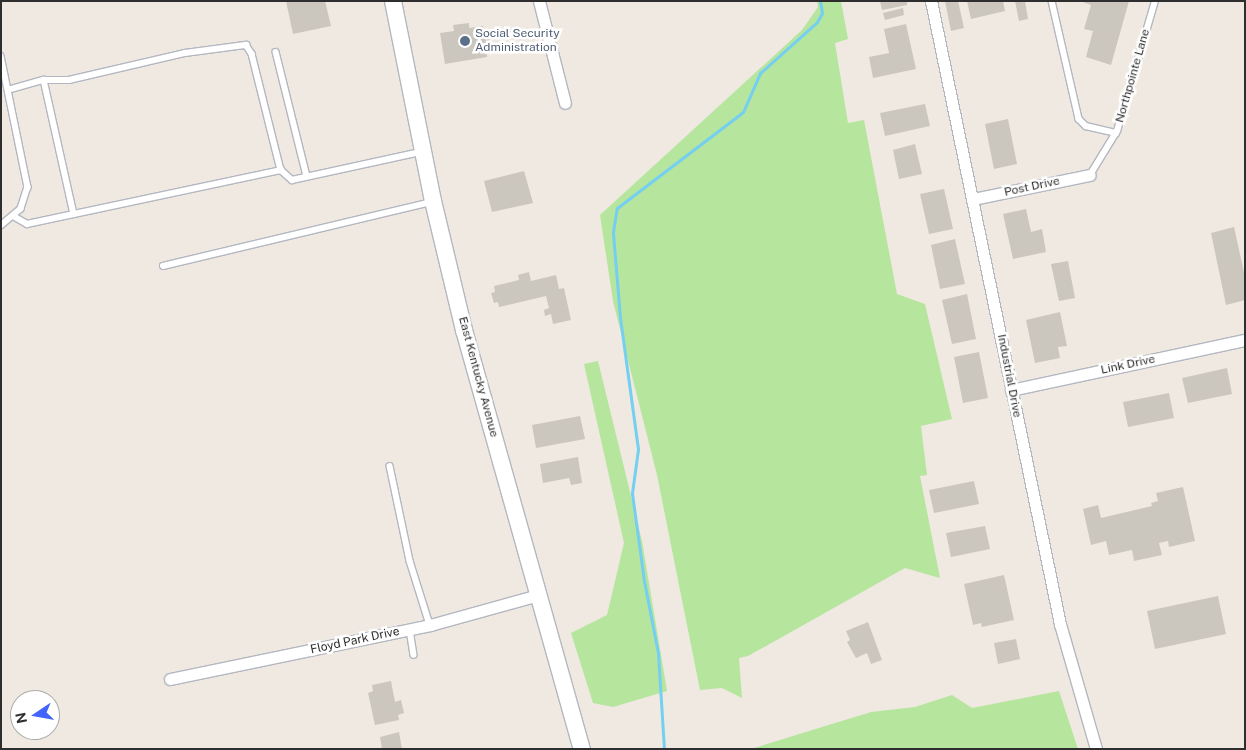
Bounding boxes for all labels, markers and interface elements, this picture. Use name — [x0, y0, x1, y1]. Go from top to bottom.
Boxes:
place label: Social Security Administration — [475, 27, 560, 55]
street label: Northpointe Lane — [1113, 27, 1153, 125]
marker: Social Security Administration — [459, 35, 471, 47]
street label: Post Drive — [1003, 174, 1061, 200]
street label: East Kentucky Avenue — [455, 315, 501, 439]
street label: Industrial Drive — [994, 333, 1024, 419]
street label: Link Drive — [1099, 352, 1157, 378]
street label: Floyd Park Drive — [309, 625, 401, 657]
north arrow — [10, 690, 60, 740]
text: N — [12, 711, 30, 725]

